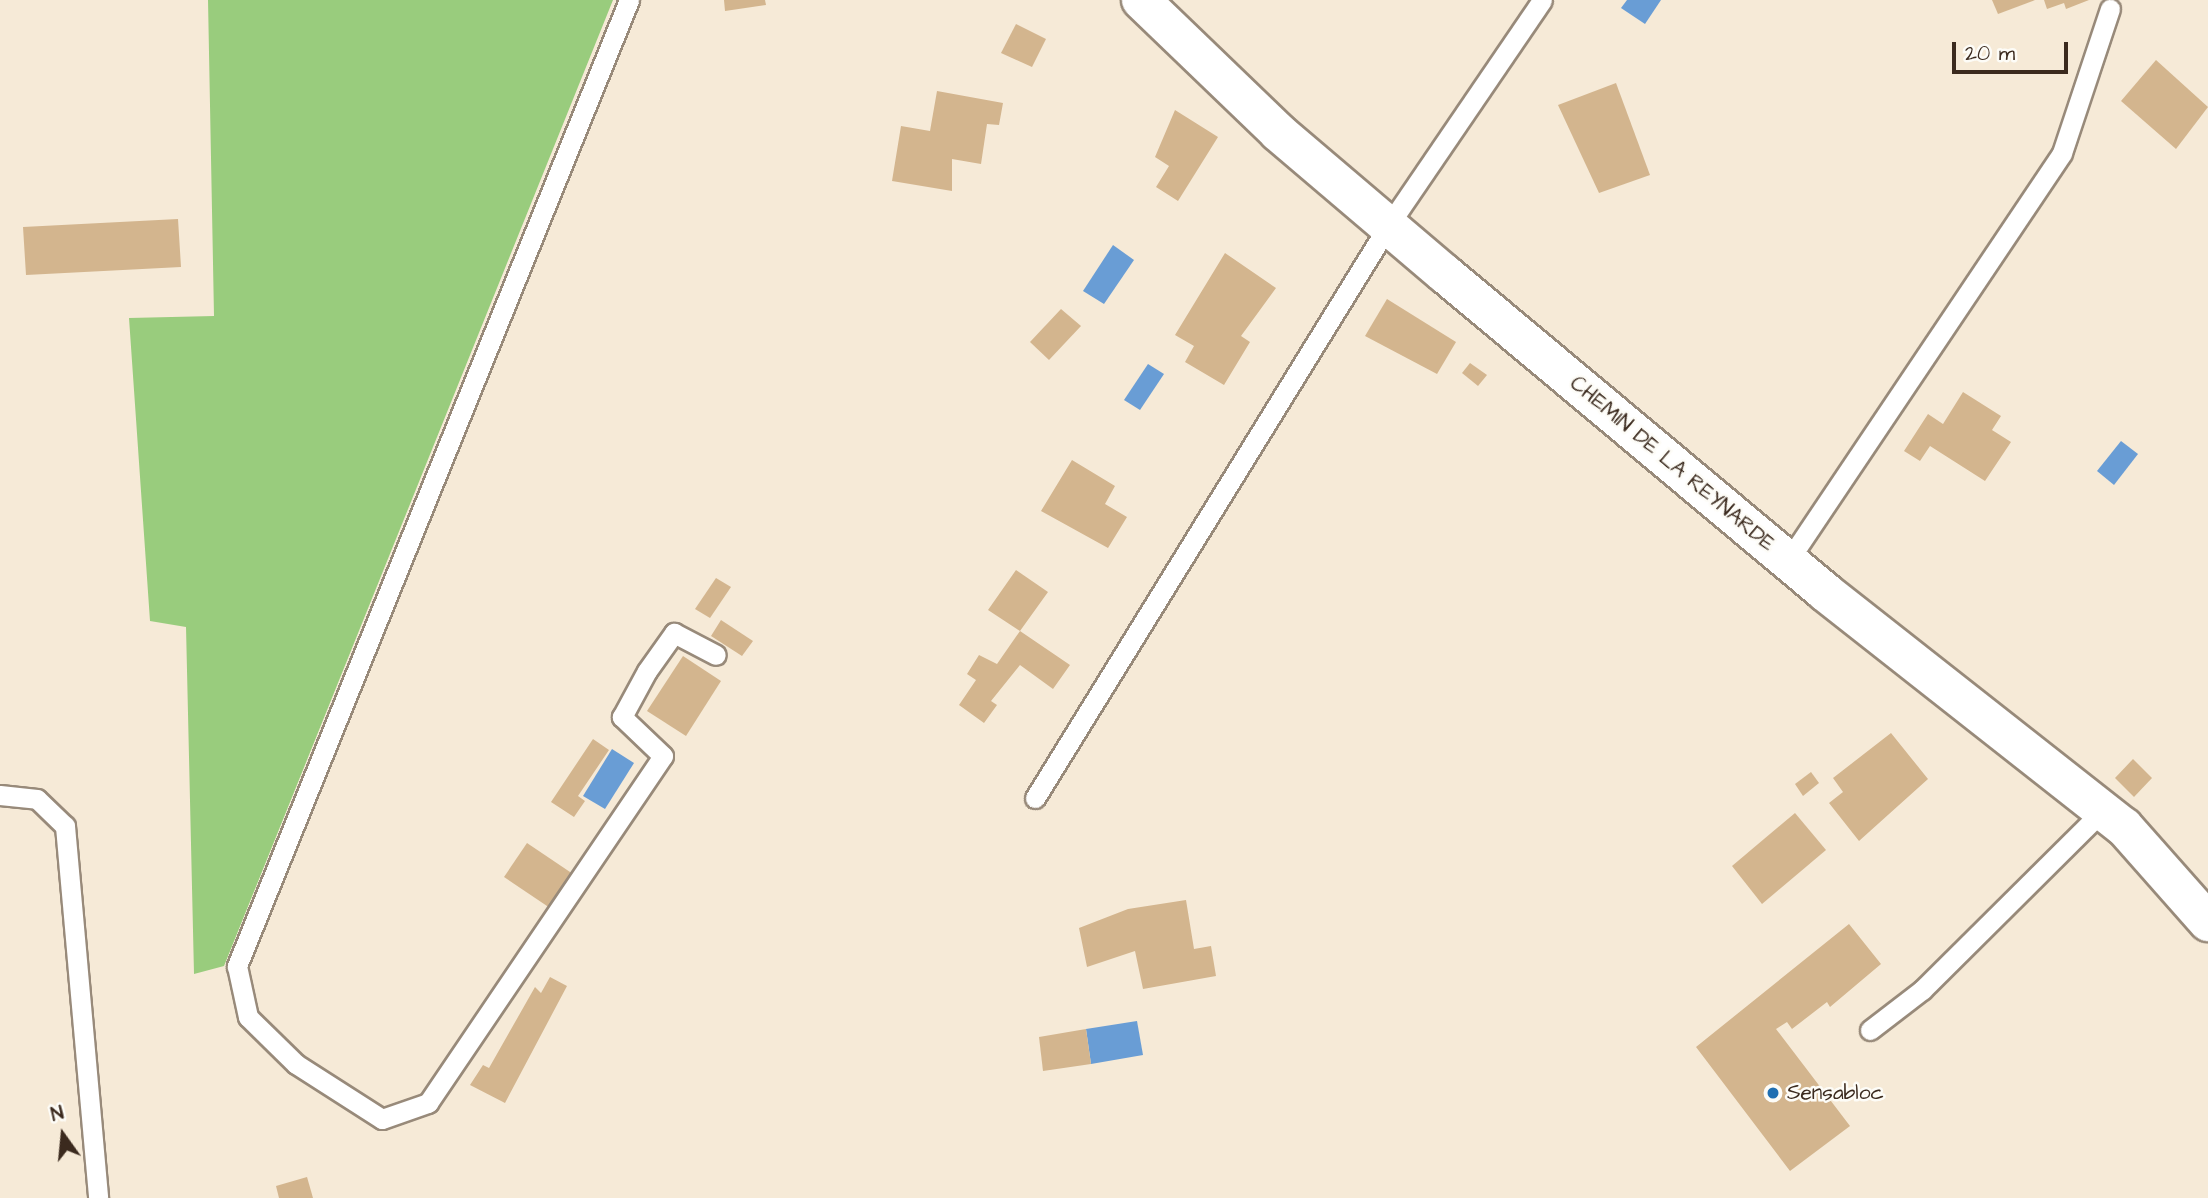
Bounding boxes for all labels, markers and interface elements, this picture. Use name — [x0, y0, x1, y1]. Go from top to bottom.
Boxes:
scale bar — [1956, 28, 2072, 72]
text: 20 m — [1965, 39, 2015, 68]
street label: CHEMIN DE LA REYNARDE — [1565, 371, 1779, 557]
place label: Sensabloc — [1787, 1080, 1884, 1106]
marker: Sensabloc — [1765, 1085, 1781, 1101]
north arrow — [28, 1100, 98, 1170]
text: N — [48, 1100, 67, 1129]

